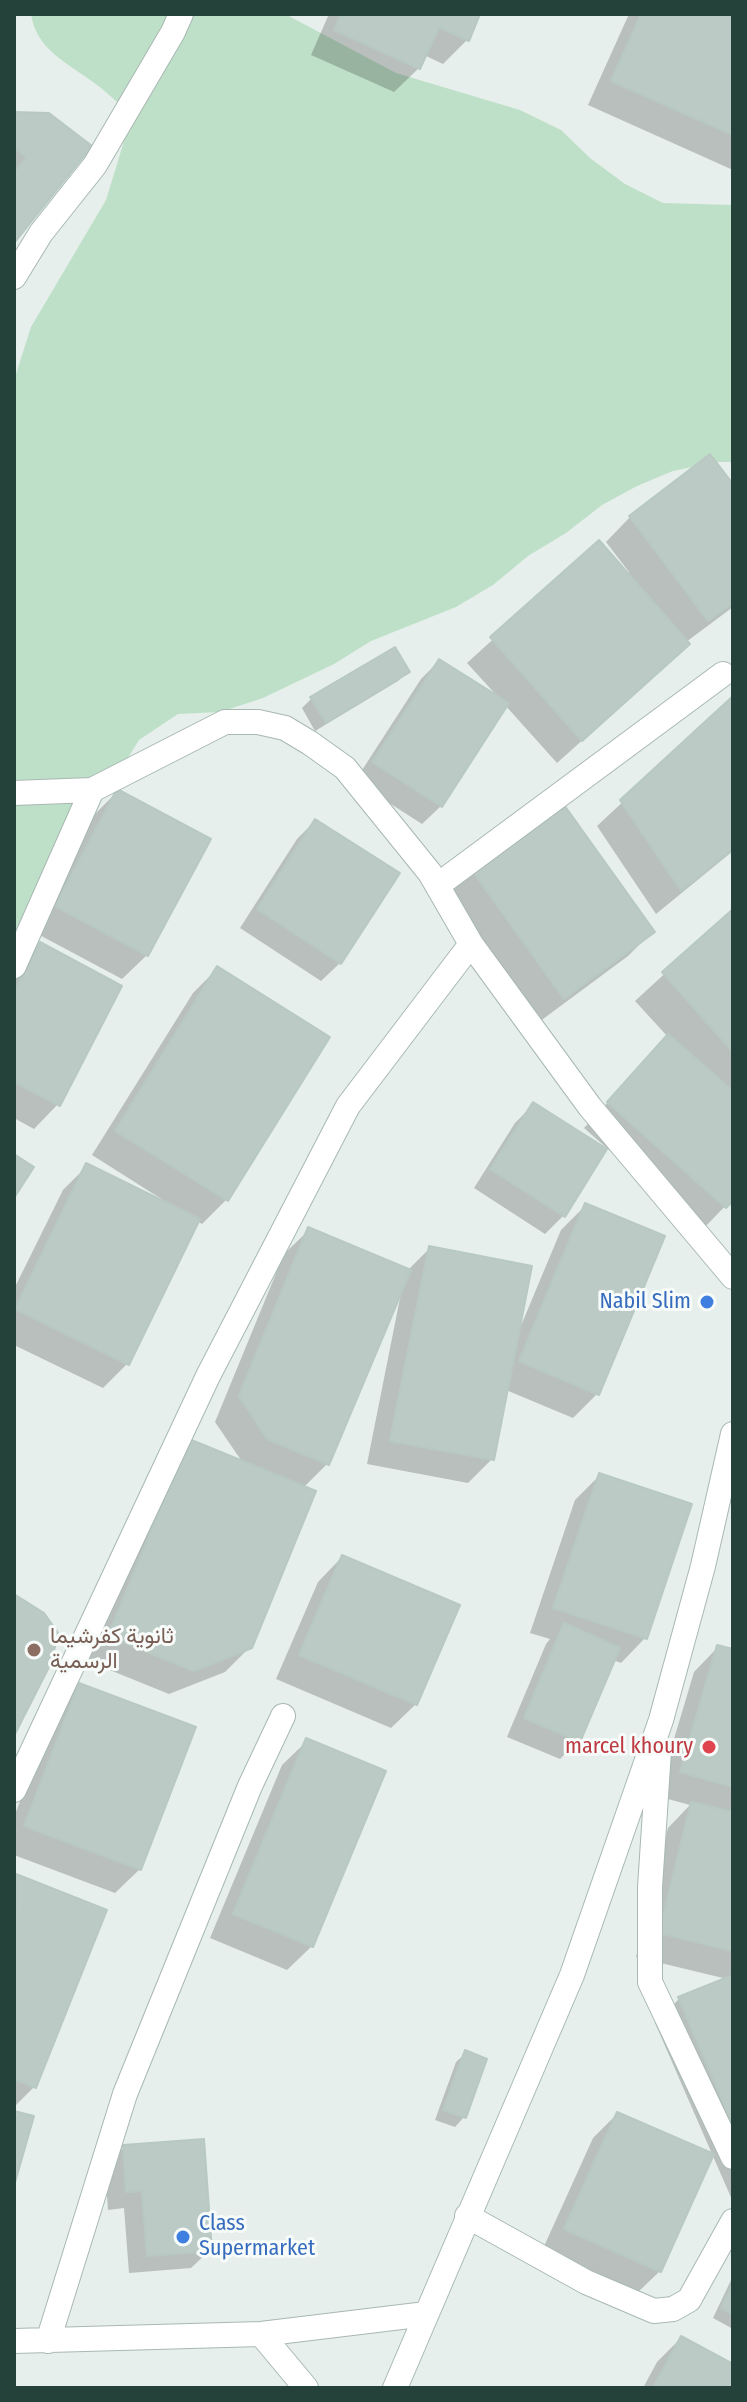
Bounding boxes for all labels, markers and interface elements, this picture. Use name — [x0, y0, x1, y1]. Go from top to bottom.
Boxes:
place label: Nabil Slim — [599, 1289, 691, 1315]
marker: Nabil Slim — [698, 1293, 716, 1311]
place label: ثانوية كفرشيما الرسمية — [50, 1624, 174, 1676]
marker: ثانوية كفرشيما الرسمية — [25, 1641, 43, 1659]
place label: marcel khoury — [565, 1734, 693, 1760]
marker: marcel khoury — [700, 1738, 718, 1756]
place label: Class Supermarket — [199, 2211, 315, 2262]
marker: Class Supermarket — [174, 2228, 192, 2246]

